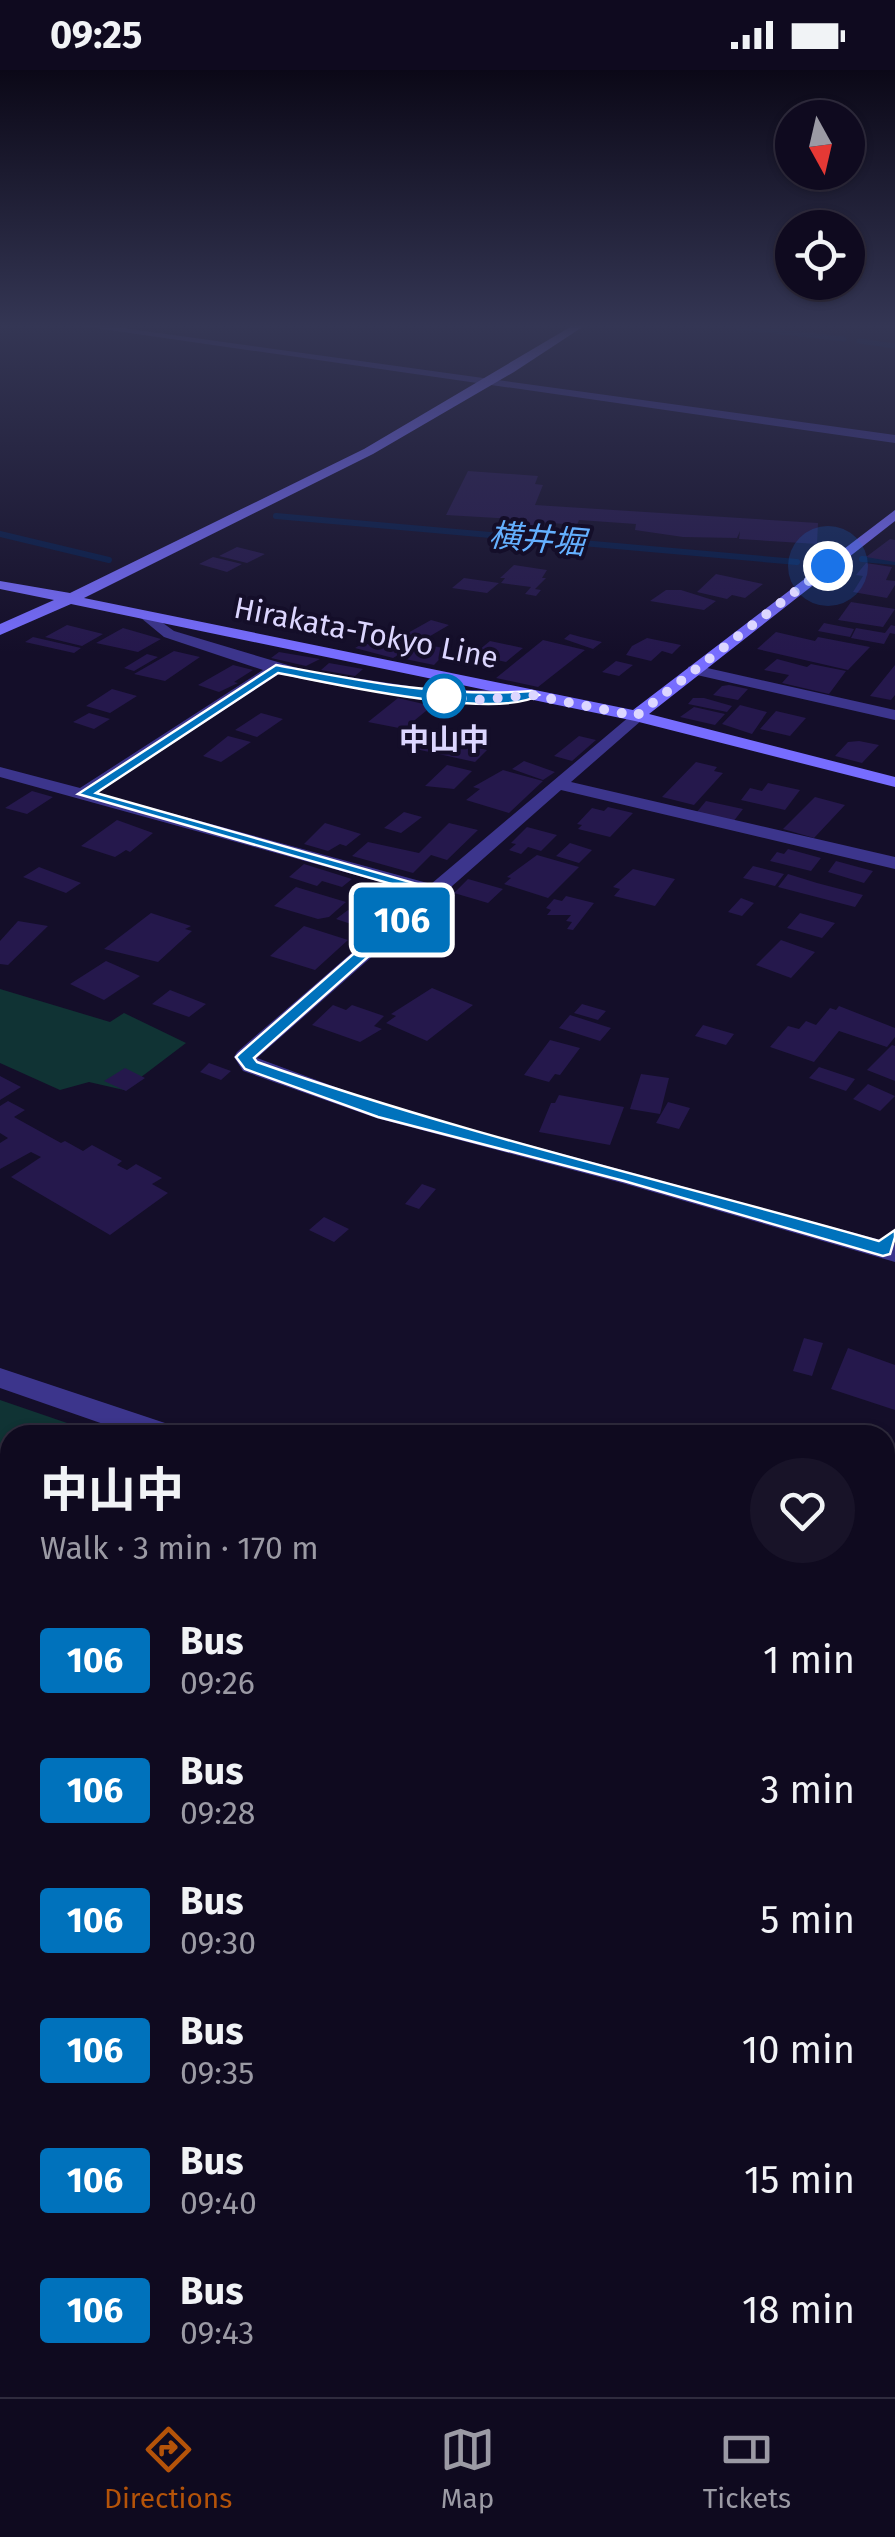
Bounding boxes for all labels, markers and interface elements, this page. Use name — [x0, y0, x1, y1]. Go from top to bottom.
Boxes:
text: 09:25 — [50, 12, 142, 58]
north arrow — [775, 100, 865, 190]
map controls — [775, 100, 865, 300]
button: locate — [775, 210, 865, 300]
water label: 横井堀 — [488, 516, 591, 563]
your location — [803, 541, 853, 591]
street label: Hirakata-Tokyo Line — [231, 590, 501, 676]
marker: 中山中 — [423, 675, 465, 717]
place label: 中山中 — [399, 722, 489, 758]
line badge: 106 — [344, 888, 460, 952]
text: 106 — [374, 899, 430, 941]
button: heart — [750, 1458, 855, 1563]
text: 中山中 — [40, 1462, 184, 1520]
text: Walk · 3 min · 170 m — [40, 1529, 319, 1567]
text: Bus — [180, 1618, 244, 1664]
text: 1 min — [763, 1637, 855, 1683]
text: 106 — [67, 1639, 123, 1681]
text: 09:26 — [180, 1664, 255, 1702]
text: Bus — [180, 1748, 244, 1794]
text: 3 min — [760, 1767, 855, 1813]
text: 106 — [67, 1769, 123, 1811]
text: 09:28 — [180, 1794, 256, 1832]
text: Bus — [180, 1878, 244, 1924]
text: 5 min — [760, 1897, 855, 1943]
text: 106 — [67, 1899, 123, 1941]
text: 09:30 — [180, 1924, 256, 1962]
text: Bus — [180, 2008, 244, 2054]
text: 10 min — [742, 2027, 855, 2073]
text: 106 — [67, 2029, 123, 2071]
text: 09:35 — [180, 2054, 254, 2092]
text: Bus — [180, 2138, 244, 2184]
text: 15 min — [744, 2157, 855, 2203]
text: 106 — [67, 2159, 123, 2201]
text: 09:40 — [180, 2184, 257, 2222]
text: Bus — [180, 2268, 244, 2314]
text: 18 min — [742, 2287, 855, 2333]
text: 106 — [67, 2289, 123, 2331]
text: 09:43 — [180, 2314, 254, 2352]
tab: Directions — [104, 2422, 232, 2515]
tab: Map — [440, 2422, 495, 2515]
tab: Tickets — [703, 2422, 791, 2515]

